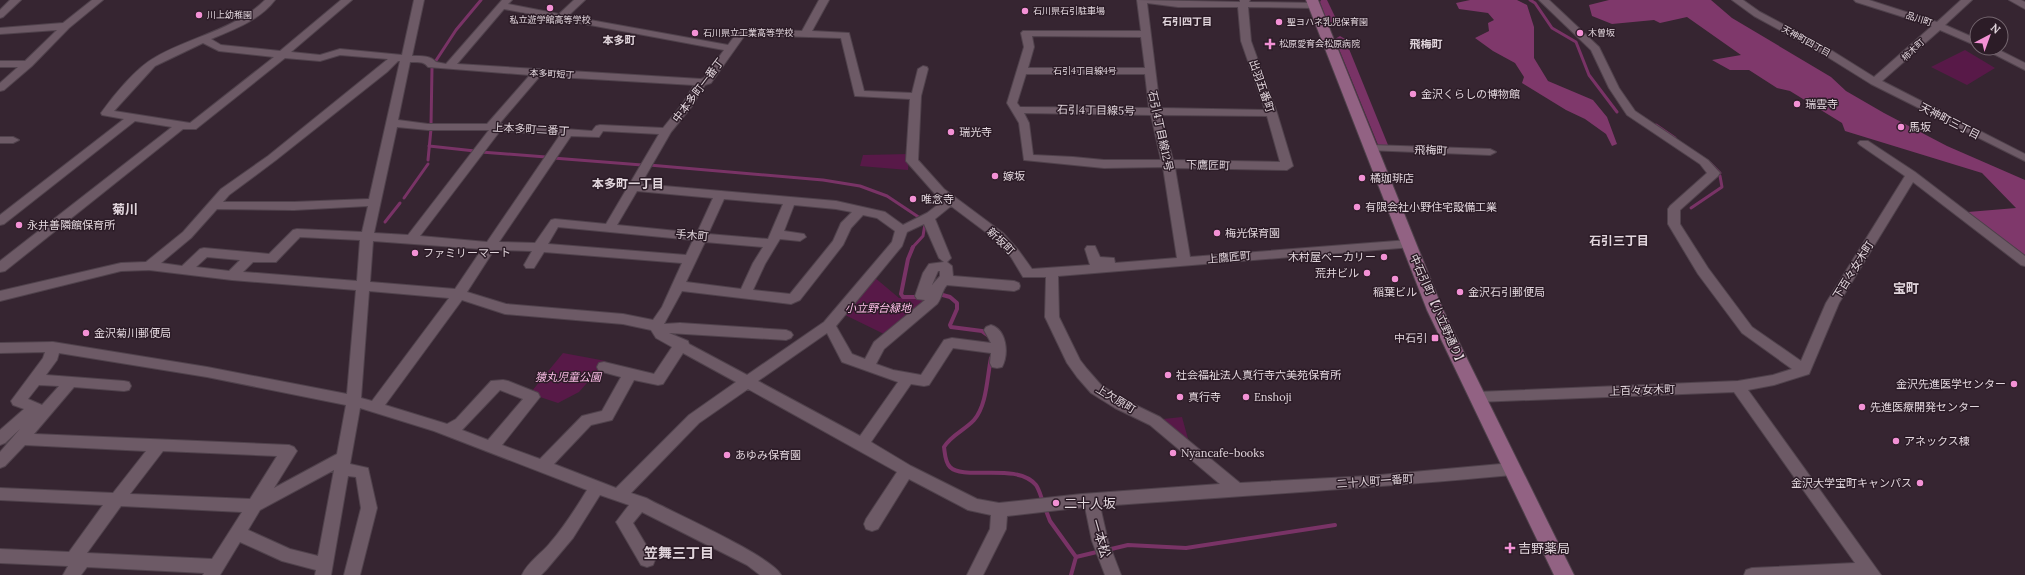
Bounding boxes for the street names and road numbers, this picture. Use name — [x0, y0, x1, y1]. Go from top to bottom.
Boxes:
street label: 品川町 — [1905, 9, 1934, 28]
street label: 天神町四丁目 — [1780, 23, 1833, 58]
street label: 柿木町 — [1899, 36, 1926, 63]
street label: 中本多町一番丁 — [669, 55, 727, 125]
street label: 出羽五番町 — [1246, 58, 1278, 114]
street label: 石引4丁目線4号 — [1053, 65, 1117, 76]
street label: 本多町短丁 — [529, 67, 575, 80]
street label: 石引4丁目線12号 — [1146, 90, 1176, 172]
street label: 天神町三丁目 — [1917, 100, 1983, 142]
street label: 石引4丁目線5号 — [1057, 102, 1135, 118]
street label: 上本多町二番丁 — [492, 120, 570, 138]
street label: 飛梅町 — [1414, 142, 1448, 158]
street label: 下鷹匠町 — [1186, 158, 1230, 172]
street label: 新坂町 — [984, 225, 1018, 257]
street label: 手木町 — [675, 227, 709, 243]
street label: 下百々女木町 — [1830, 238, 1876, 302]
street label: 上鷹匠町 — [1206, 248, 1252, 266]
street label: 中石引町【小立野通り】 — [1407, 252, 1469, 368]
street label: 上欠原町 — [1094, 382, 1138, 416]
street label: 上百々女木町 — [1609, 382, 1675, 398]
street label: 二十人町一番町 — [1336, 471, 1414, 491]
street label: 一本松 — [1087, 517, 1114, 559]

